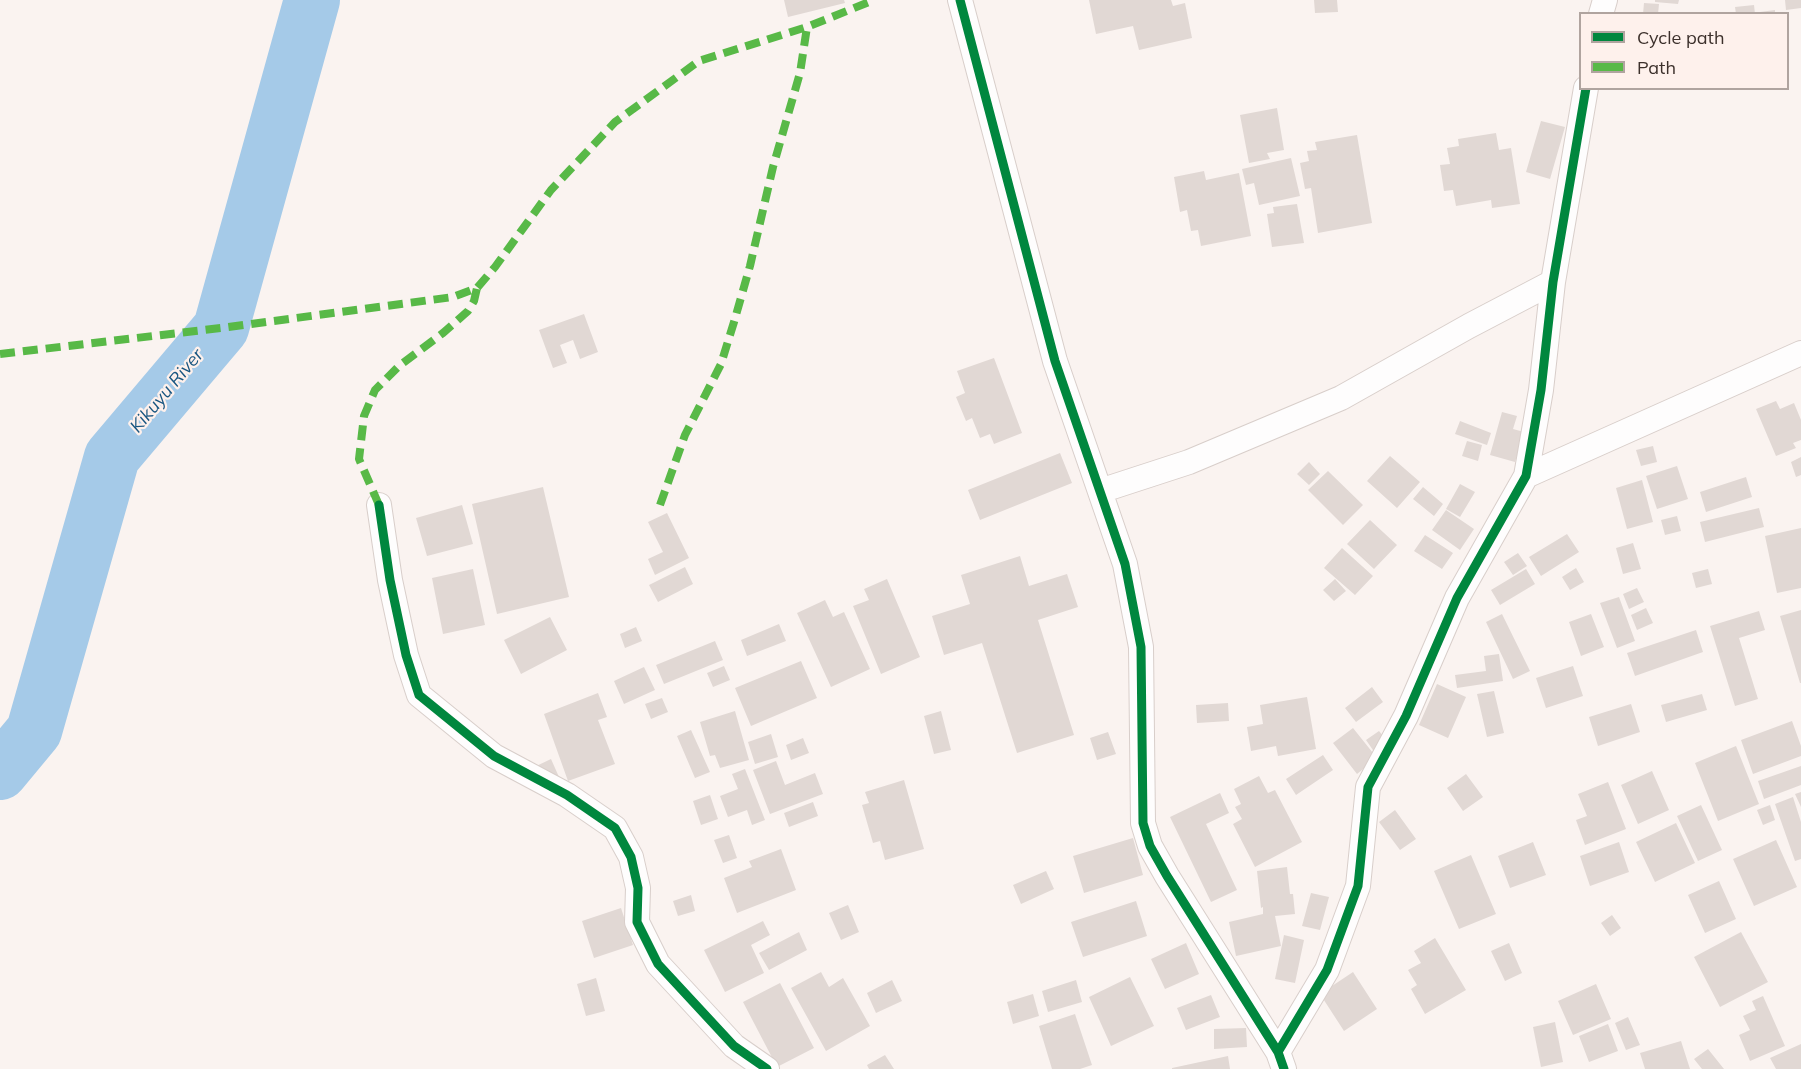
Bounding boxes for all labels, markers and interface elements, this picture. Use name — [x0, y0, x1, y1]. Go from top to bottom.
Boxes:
legend — [1579, 12, 1789, 90]
text: Cycle path — [1637, 26, 1724, 49]
text: Path — [1637, 56, 1676, 79]
water label: Kikuyu River — [126, 345, 208, 437]

